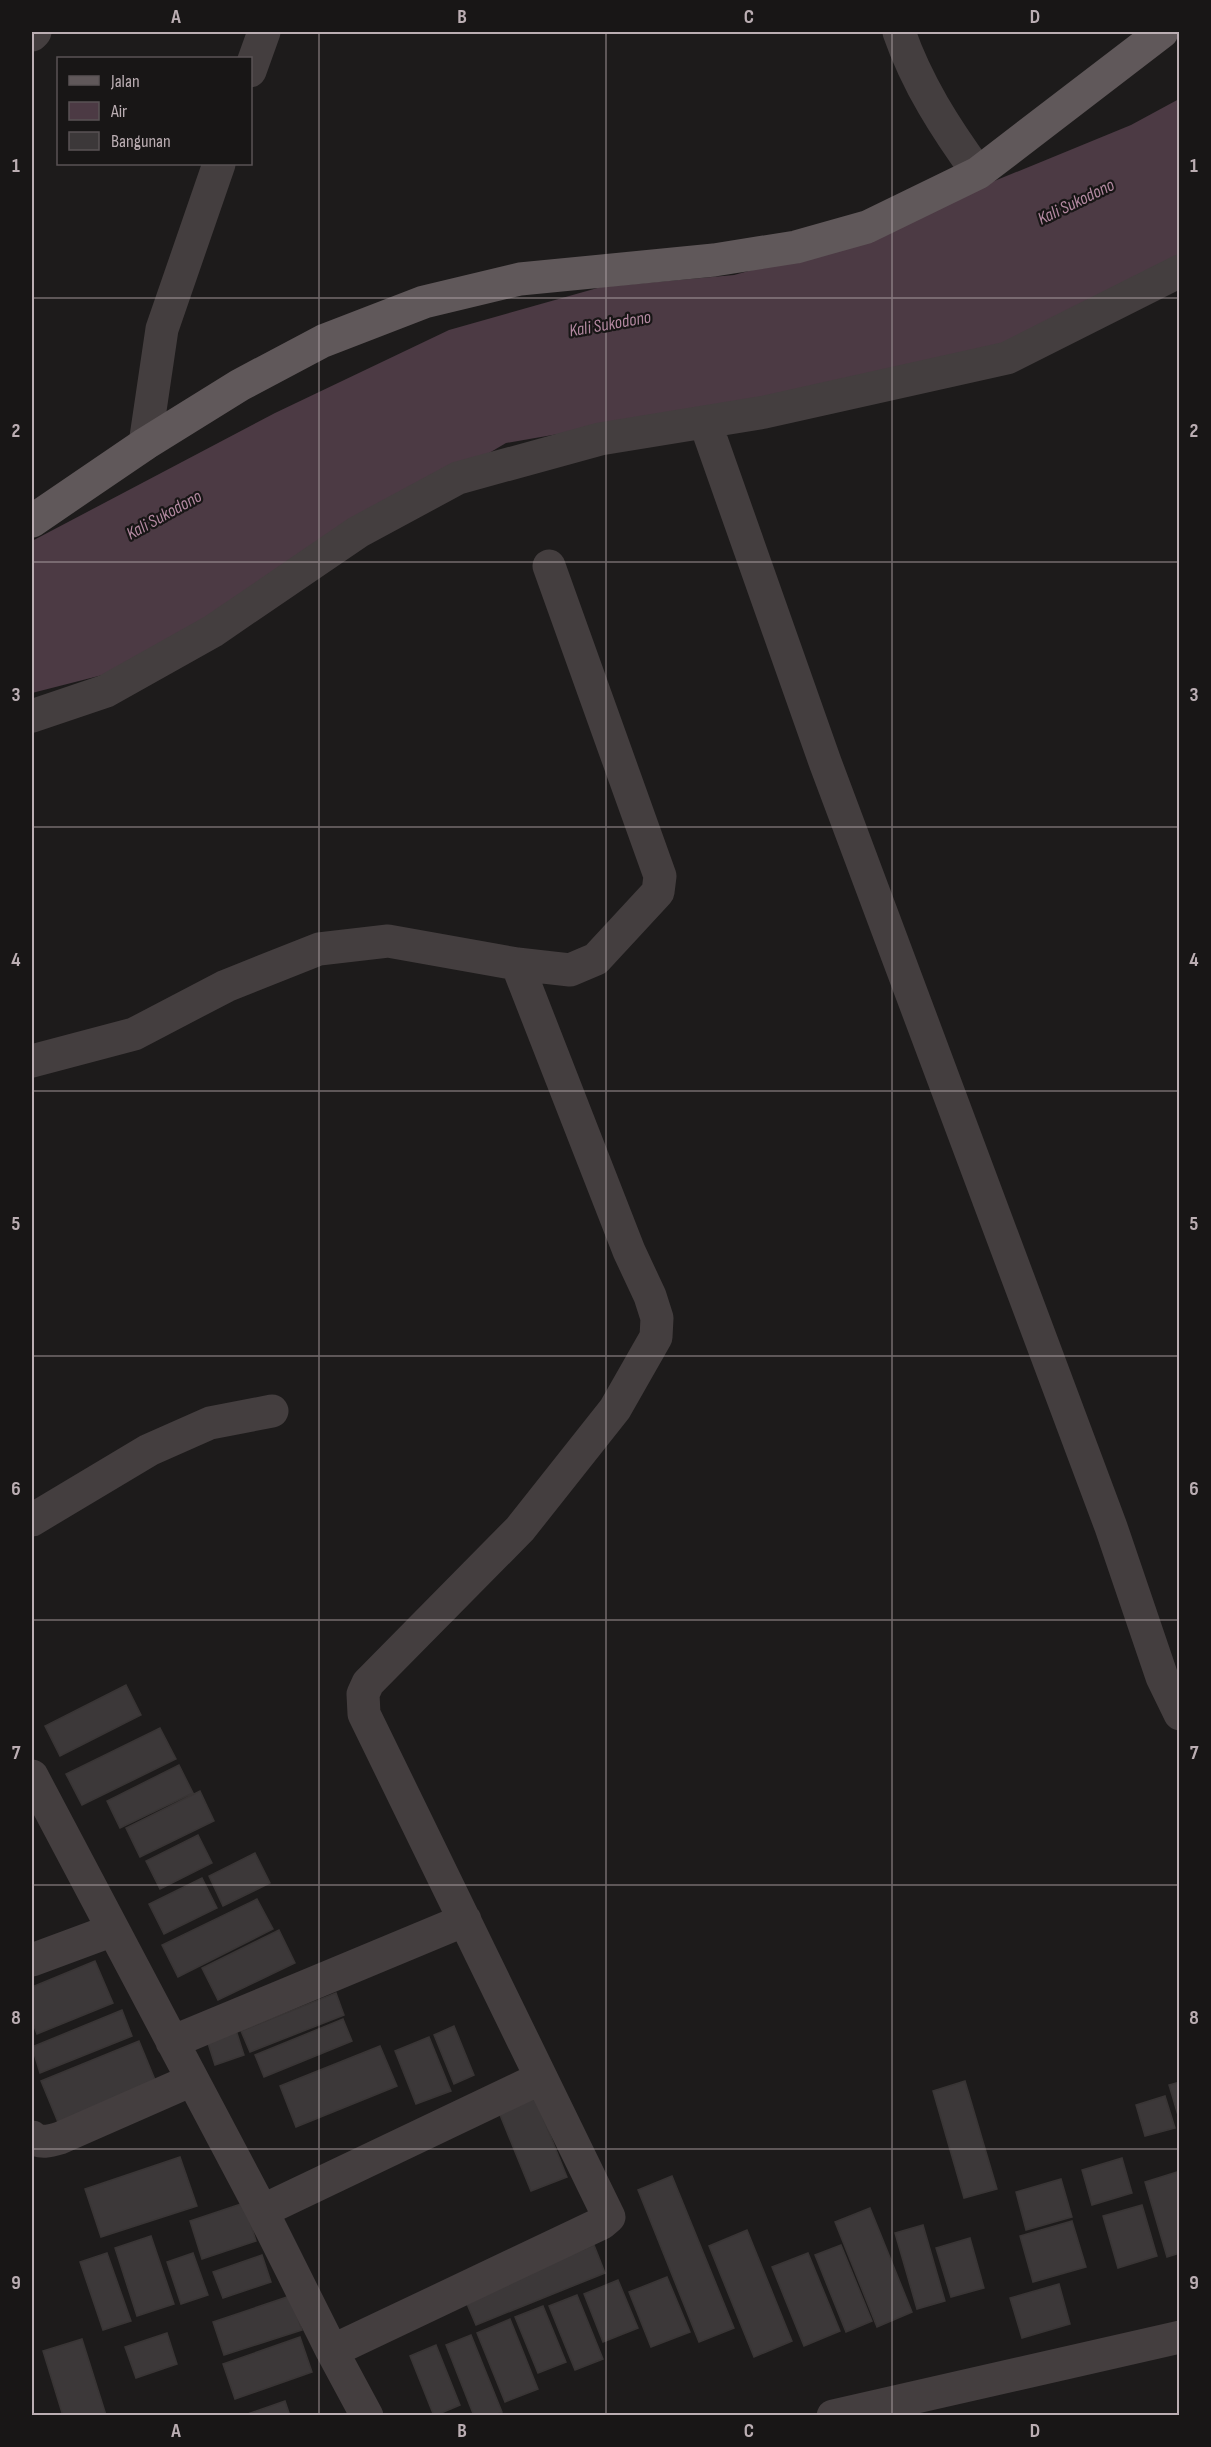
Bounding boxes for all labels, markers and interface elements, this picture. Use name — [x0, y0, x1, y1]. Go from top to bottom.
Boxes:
text: A — [170, 5, 181, 29]
text: B — [457, 5, 467, 29]
text: C — [744, 5, 754, 29]
text: D — [1030, 5, 1040, 29]
legend — [57, 57, 252, 165]
text: Jalan — [110, 71, 140, 92]
text: Air — [110, 101, 127, 122]
text: Bangunan — [111, 131, 171, 152]
text: 1 — [12, 154, 20, 178]
text: 1 — [1190, 154, 1198, 178]
water label: Kali Sukodono — [1034, 174, 1118, 230]
water label: Kali Sukodono — [567, 306, 653, 342]
text: 2 — [12, 419, 20, 443]
text: 2 — [1190, 419, 1198, 443]
water label: Kali Sukodono — [123, 485, 206, 544]
text: 3 — [12, 683, 21, 707]
text: 3 — [1190, 683, 1199, 707]
text: 4 — [11, 948, 21, 972]
text: 4 — [1189, 948, 1199, 972]
text: 5 — [12, 1212, 21, 1236]
text: 5 — [1190, 1212, 1199, 1236]
text: 6 — [11, 1477, 21, 1501]
text: 6 — [1189, 1477, 1199, 1501]
text: 7 — [12, 1741, 21, 1765]
text: 7 — [1190, 1741, 1199, 1765]
text: 8 — [11, 2006, 21, 2030]
text: 8 — [1189, 2006, 1199, 2030]
text: 9 — [11, 2271, 21, 2295]
text: 9 — [1189, 2271, 1199, 2295]
text: A — [170, 2419, 181, 2443]
text: B — [457, 2419, 467, 2443]
text: C — [744, 2419, 754, 2443]
text: D — [1030, 2419, 1040, 2443]

